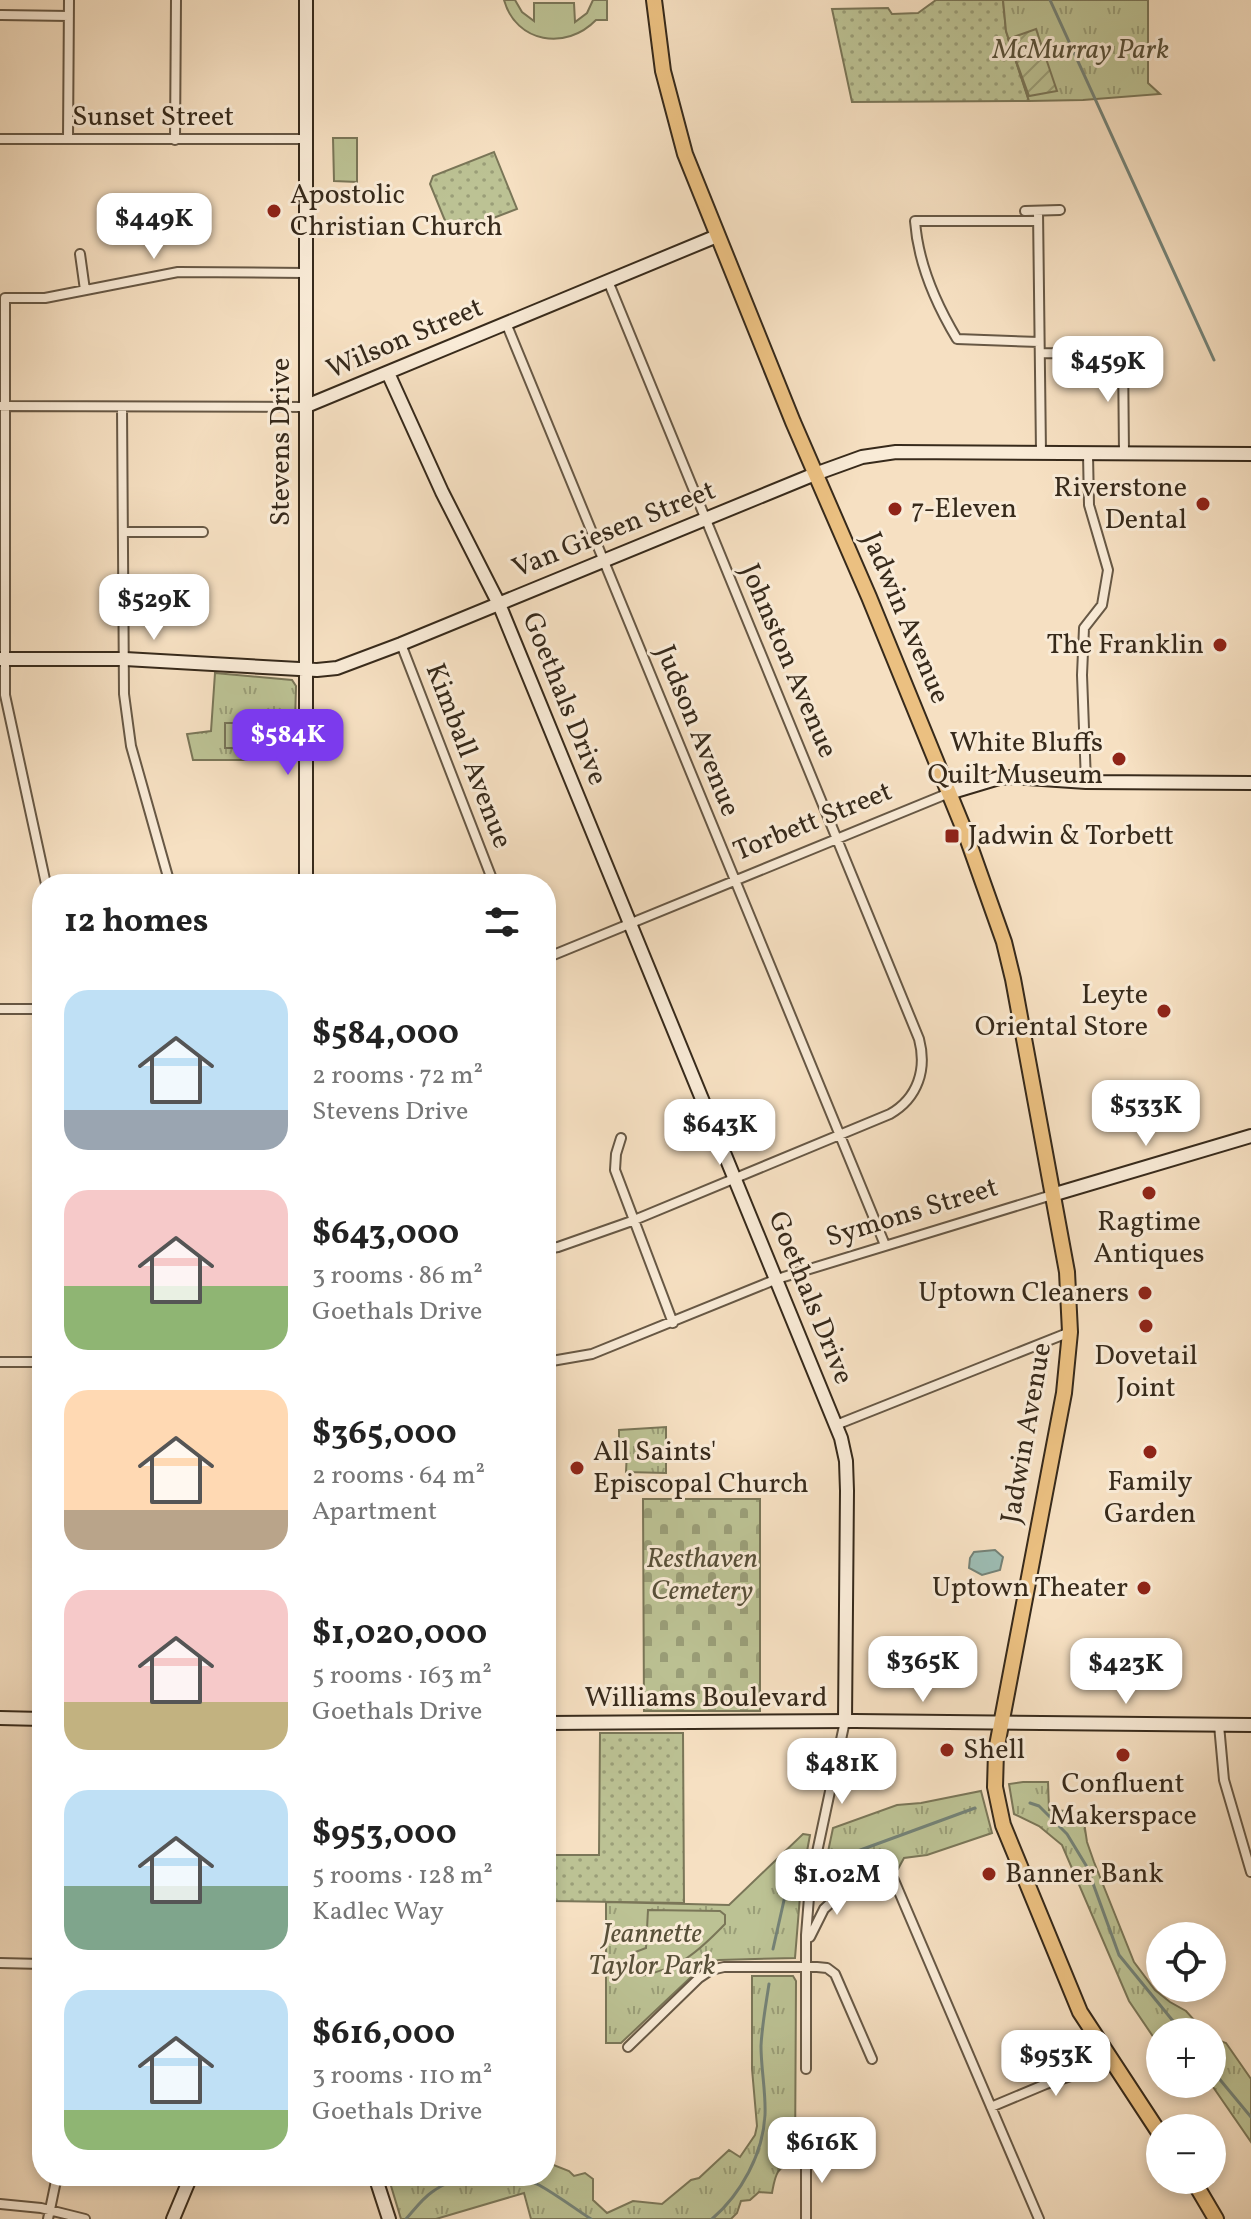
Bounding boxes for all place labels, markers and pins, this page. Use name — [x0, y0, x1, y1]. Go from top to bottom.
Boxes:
place label: Apostolic Christian Church — [290, 176, 503, 247]
pin: $449K — [98, 193, 210, 261]
marker: Apostolic Christian Church — [265, 202, 283, 220]
pin: $459K — [1052, 336, 1164, 404]
place label: Riverstone Dental — [1053, 469, 1187, 540]
place label: 7-Eleven — [911, 490, 1017, 529]
marker: Riverstone Dental — [1194, 495, 1212, 513]
marker: 7-Eleven — [886, 500, 904, 518]
pin: $529K — [98, 574, 210, 642]
place label: The Franklin — [1047, 626, 1204, 665]
marker: The Franklin — [1211, 636, 1229, 654]
pin: $584K — [232, 709, 344, 777]
place label: White Bluffs Quilt Museum — [927, 724, 1103, 795]
marker: White Bluffs Quilt Museum — [1110, 750, 1128, 768]
place label: Jadwin & Torbett — [968, 817, 1174, 856]
marker: Jadwin & Torbett — [943, 827, 961, 845]
place label: Leyte Oriental Store — [975, 976, 1148, 1047]
marker: Leyte Oriental Store — [1155, 1002, 1173, 1020]
pin: $533K — [1090, 1080, 1202, 1148]
pin: $643K — [664, 1099, 776, 1167]
marker: Ragtime Antiques — [1140, 1184, 1158, 1202]
place label: Ragtime Antiques — [1093, 1203, 1205, 1274]
place label: Uptown Cleaners — [918, 1274, 1129, 1313]
marker: Uptown Cleaners — [1136, 1284, 1154, 1302]
marker: Dovetail Joint — [1137, 1317, 1155, 1335]
place label: Dovetail Joint — [1094, 1337, 1198, 1408]
place label: All Saints' Episcopal Church — [593, 1433, 809, 1504]
marker: Family Garden — [1141, 1443, 1159, 1461]
marker: All Saints' Episcopal Church — [568, 1459, 586, 1477]
place label: Family Garden — [1104, 1463, 1196, 1534]
place label: Uptown Theater — [932, 1569, 1128, 1608]
marker: Uptown Theater — [1135, 1579, 1153, 1597]
pin: $365K — [867, 1636, 979, 1704]
pin: $423K — [1070, 1638, 1182, 1706]
place label: Shell — [963, 1731, 1025, 1770]
pin: $481K — [786, 1738, 898, 1806]
marker: Shell — [938, 1741, 956, 1759]
marker: Confluent Makerspace — [1114, 1746, 1132, 1764]
place label: Confluent Makerspace — [1049, 1765, 1197, 1836]
pin: $1.02M — [772, 1849, 902, 1917]
place label: Banner Bank — [1005, 1855, 1164, 1894]
marker: Banner Bank — [980, 1865, 998, 1883]
pin: $953K — [1000, 2030, 1112, 2098]
pin: $616K — [766, 2117, 878, 2185]

